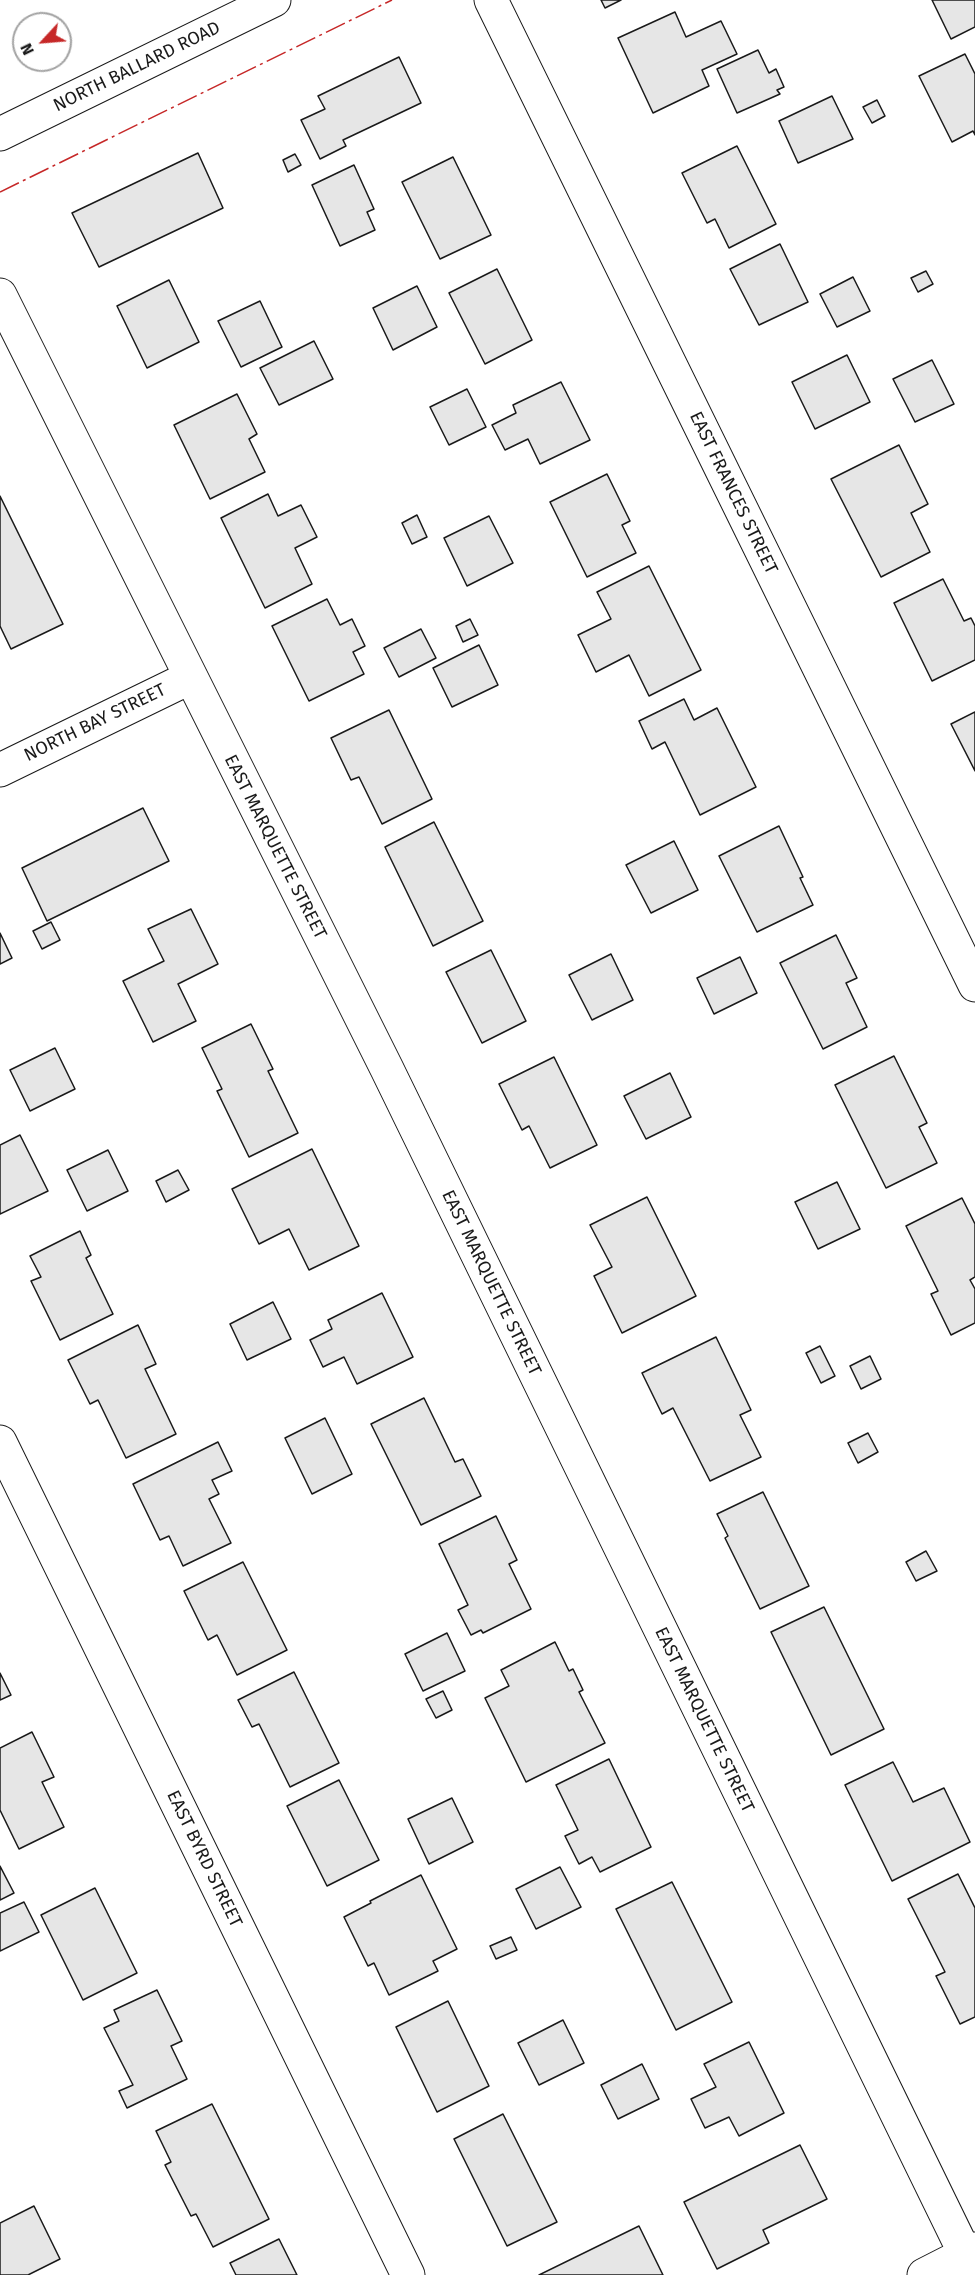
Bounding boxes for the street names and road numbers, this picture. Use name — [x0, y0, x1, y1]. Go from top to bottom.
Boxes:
street label: NORTH BALLARD ROAD — [50, 17, 224, 117]
street label: EAST FRANCES STREET — [684, 408, 782, 578]
street label: NORTH BAY STREET — [21, 679, 169, 767]
street label: EAST MARQUETTE STREET — [219, 751, 331, 943]
street label: EAST MARQUETTE STREET — [437, 1187, 545, 1379]
street label: EAST MARQUETTE STREET — [650, 1624, 758, 1816]
street label: EAST BYRD STREET — [162, 1787, 246, 1931]

